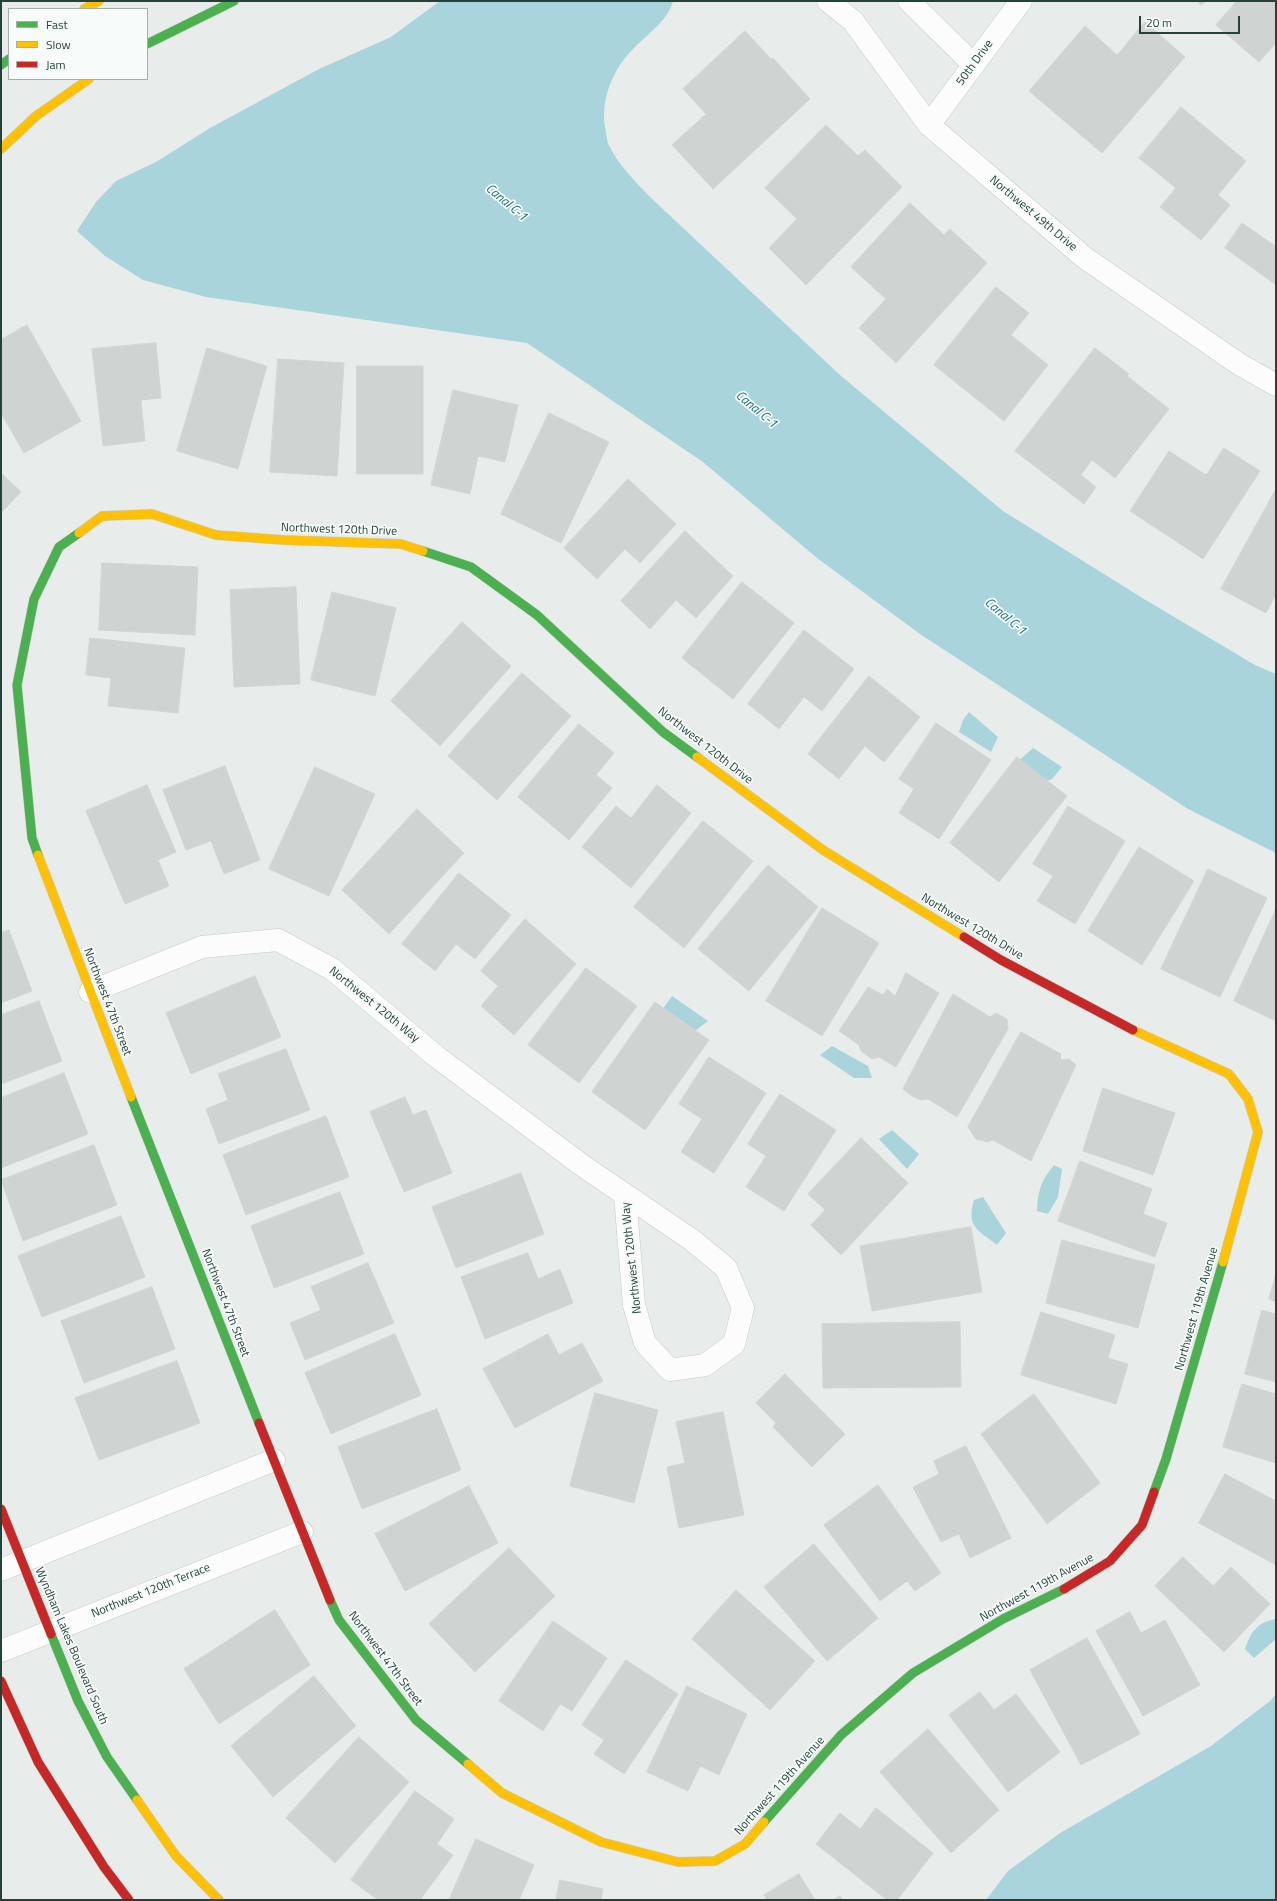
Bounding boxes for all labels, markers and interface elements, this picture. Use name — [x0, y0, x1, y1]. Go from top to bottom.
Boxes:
legend — [8, 8, 148, 80]
scale bar — [1141, 8, 1242, 34]
text: 20 m — [1146, 13, 1172, 32]
text: Fast — [46, 15, 68, 34]
text: Slow — [46, 35, 71, 54]
street label: 50th Drive — [954, 37, 996, 89]
text: Jam — [46, 55, 66, 74]
street label: Northwest 49th Drive — [986, 173, 1080, 255]
water label: Canal C-1 — [482, 181, 530, 225]
water label: Canal C-1 — [732, 388, 780, 432]
street label: Northwest 120th Drive — [281, 521, 397, 539]
water label: Canal C-1 — [981, 595, 1029, 639]
street label: Northwest 120th Drive — [655, 704, 755, 788]
street label: Northwest 120th Drive — [918, 891, 1026, 963]
street label: Northwest 47th Street — [80, 946, 134, 1058]
street label: Northwest 120th Way — [326, 964, 422, 1046]
street label: Northwest 120th Way — [619, 1201, 645, 1315]
street label: Northwest 119th Avenue — [1172, 1246, 1222, 1372]
street label: Northwest 47th Street — [198, 1247, 252, 1359]
street label: Northwest 119th Avenue — [978, 1551, 1096, 1625]
street label: Northwest 120th Terrace — [89, 1561, 213, 1621]
street label: Wyndham Lakes Boulevard South — [31, 1565, 111, 1727]
street label: Northwest 47th Street — [345, 1609, 425, 1709]
street label: Northwest 119th Avenue — [732, 1734, 828, 1838]

